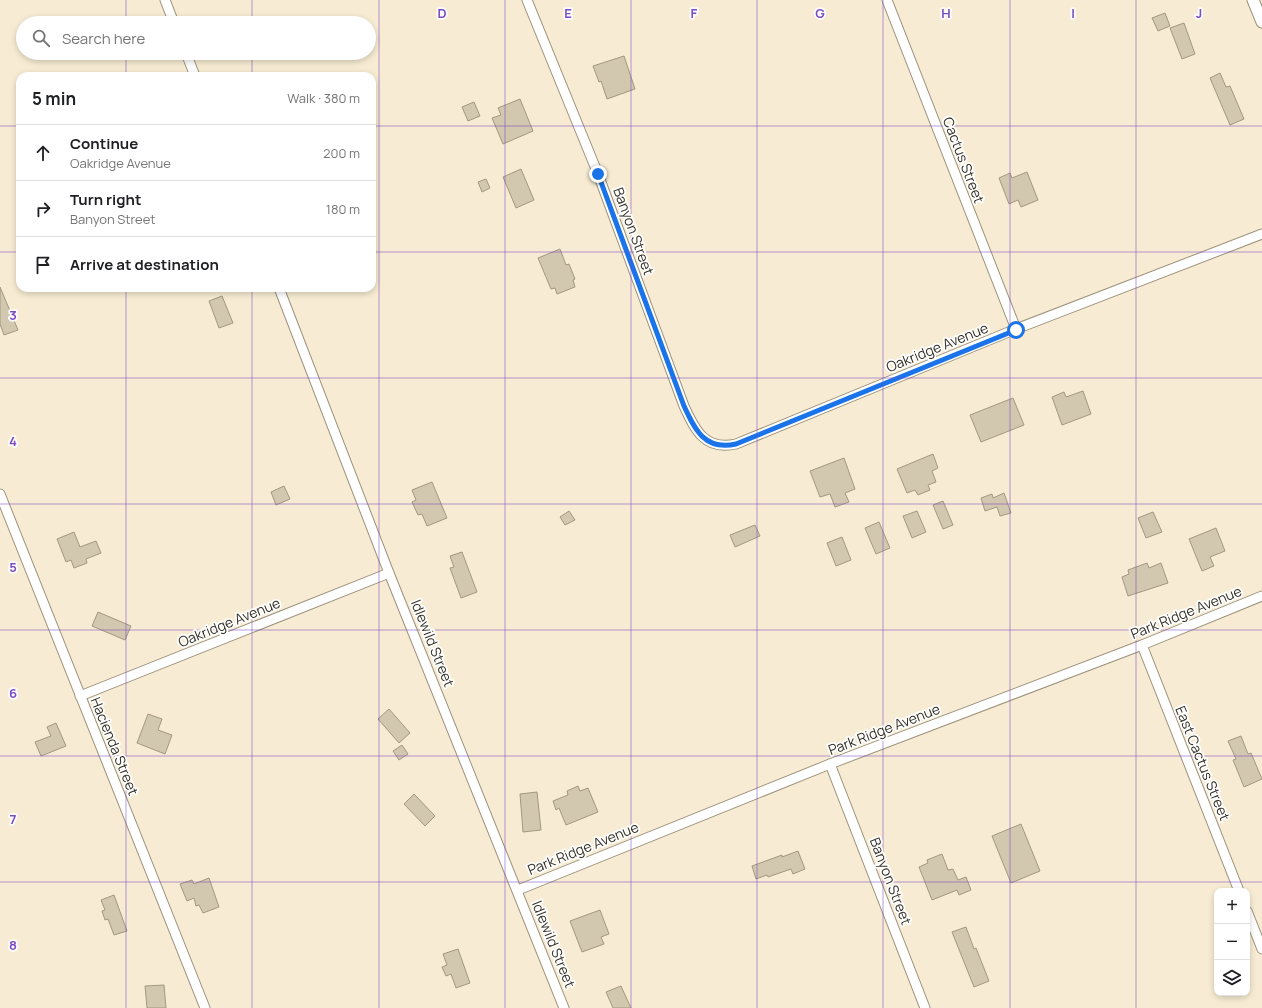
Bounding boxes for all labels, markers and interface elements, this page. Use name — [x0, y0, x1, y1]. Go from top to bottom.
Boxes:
text: D — [437, 4, 447, 22]
text: E — [564, 4, 572, 22]
text: F — [691, 4, 698, 22]
text: G — [815, 4, 825, 22]
text: H — [941, 4, 951, 22]
text: I — [1071, 4, 1075, 22]
text: J — [1196, 4, 1202, 22]
search box — [16, 16, 376, 60]
icon: search — [30, 27, 52, 49]
text: Search here — [62, 28, 145, 49]
text: 5 min — [32, 87, 76, 110]
text: Walk · 380 m — [287, 89, 360, 107]
street label: Cactus Street — [939, 114, 989, 206]
text: Continue — [70, 133, 138, 154]
icon: ahead — [32, 142, 54, 164]
text: 200 m — [323, 144, 360, 162]
text: Oakridge Avenue — [70, 154, 171, 172]
route end — [589, 165, 607, 183]
street label: Banyon Street — [609, 185, 659, 278]
text: Turn right — [70, 189, 141, 210]
icon: right — [32, 198, 54, 220]
text: 180 m — [326, 200, 360, 218]
text: Banyon Street — [70, 210, 155, 228]
icon: arrive — [32, 254, 54, 276]
text: Arrive at destination — [70, 254, 219, 275]
text: 3 — [9, 306, 17, 324]
street label: Oakridge Avenue — [883, 318, 991, 376]
route start — [1007, 321, 1025, 339]
text: 4 — [9, 432, 17, 450]
text: 5 — [9, 558, 17, 576]
street label: Park Ridge Avenue — [1128, 581, 1244, 643]
street label: Oakridge Avenue — [175, 593, 283, 651]
street label: Idlewild Street — [407, 597, 459, 690]
text: 6 — [9, 684, 17, 702]
street label: Hacienda Street — [87, 694, 144, 798]
street label: Park Ridge Avenue — [825, 699, 943, 759]
street label: East Cactus Street — [1171, 703, 1235, 824]
text: 7 — [10, 810, 17, 828]
street label: Park Ridge Avenue — [525, 817, 641, 879]
street label: Banyon Street — [866, 835, 916, 928]
map controls — [1214, 888, 1250, 996]
button: + — [1214, 888, 1250, 924]
street label: Idlewild Street — [528, 898, 580, 991]
button: − — [1214, 924, 1250, 960]
text: 8 — [9, 936, 17, 954]
button: layers — [1214, 960, 1250, 996]

